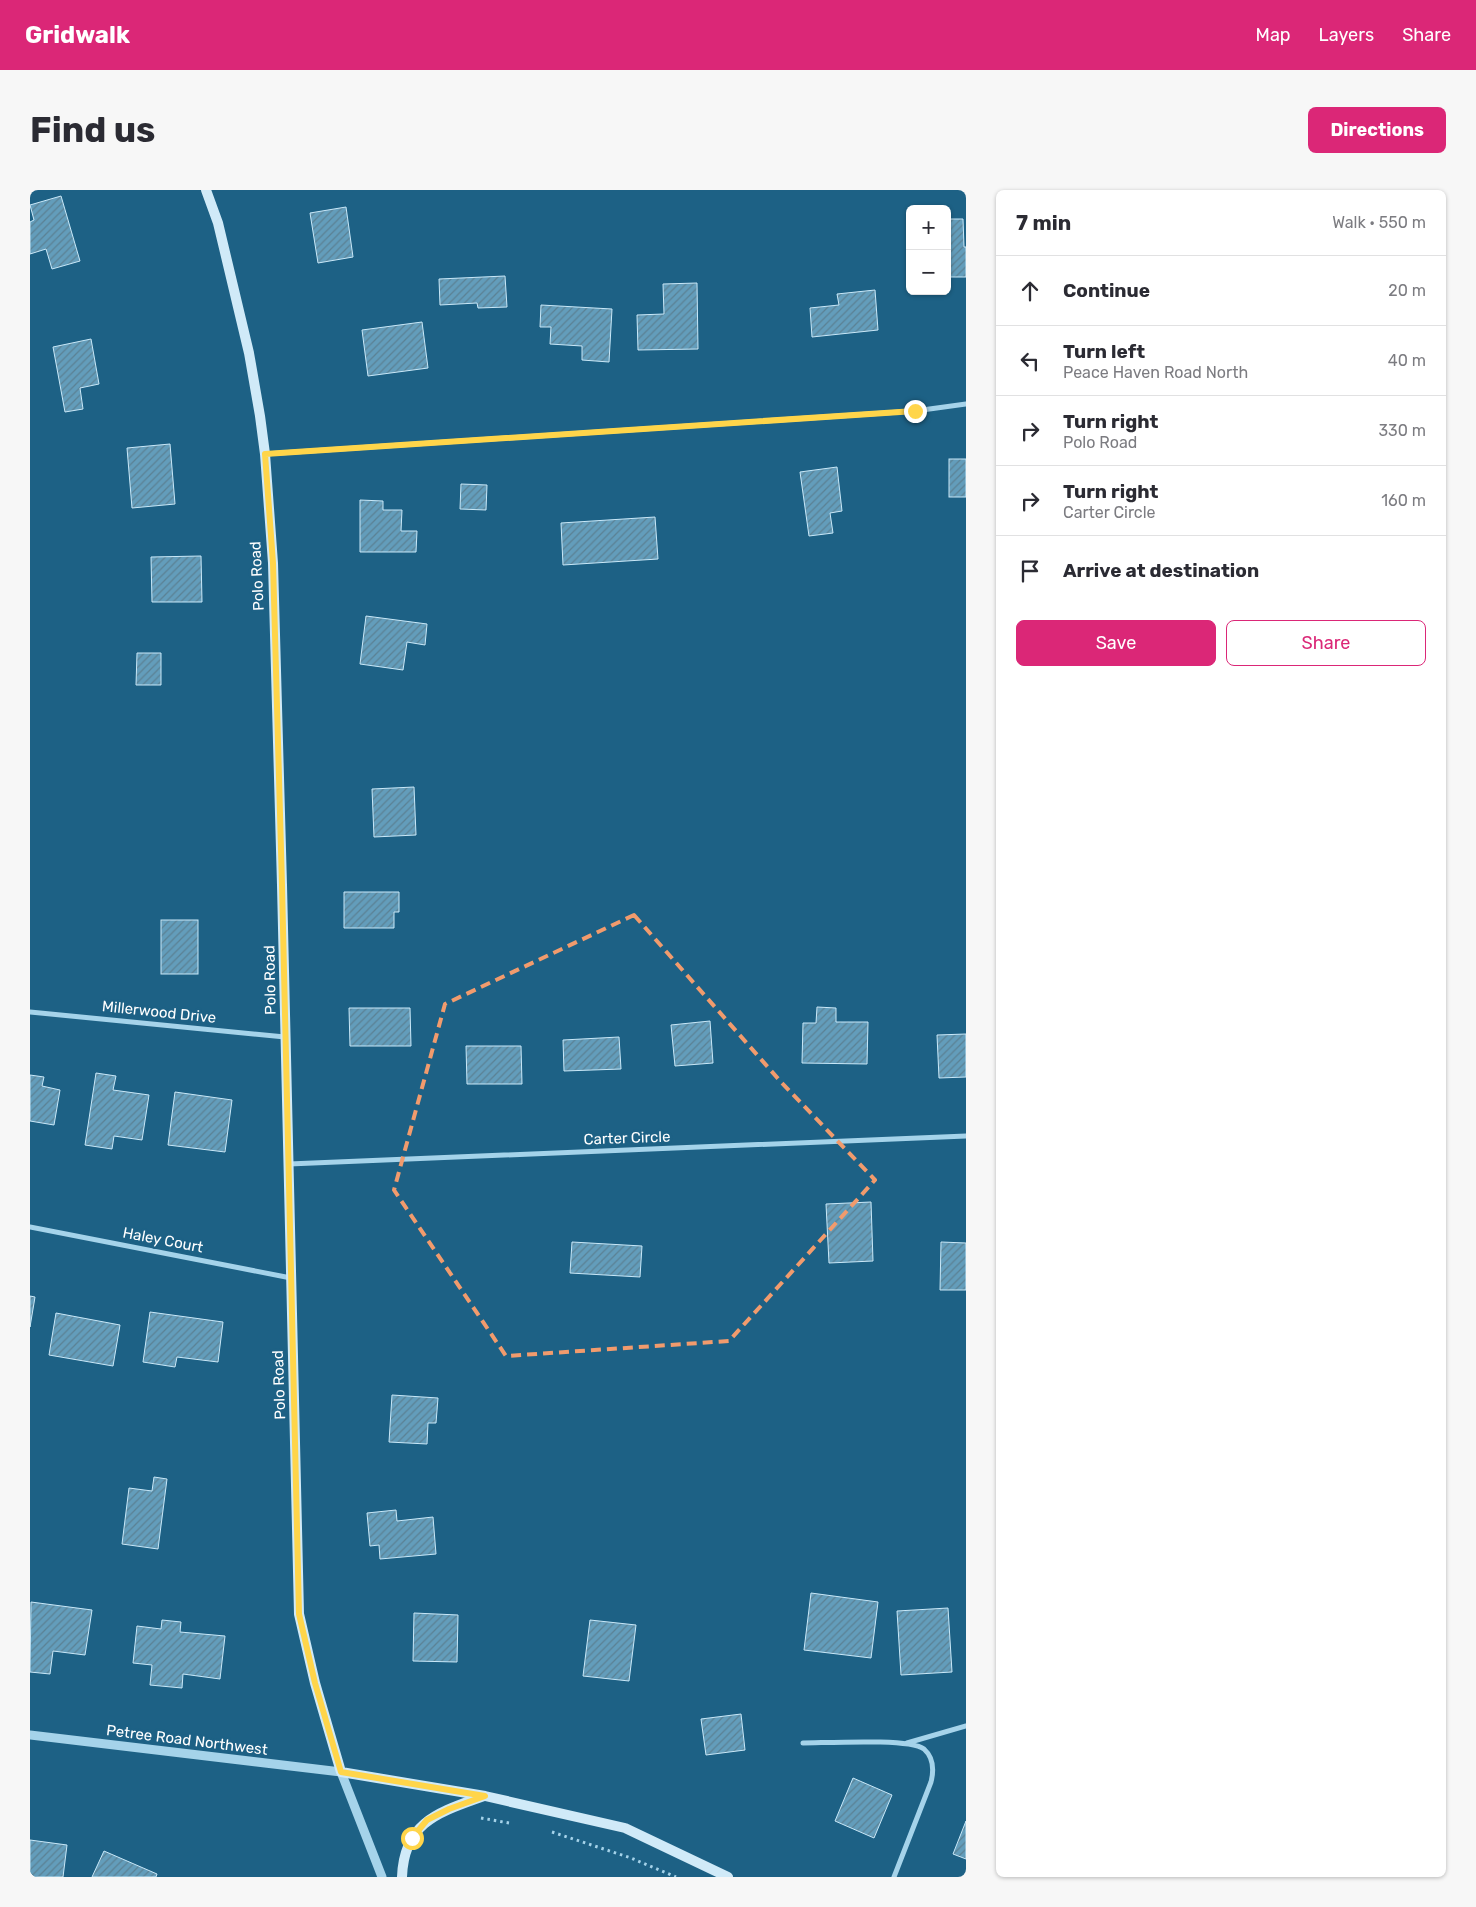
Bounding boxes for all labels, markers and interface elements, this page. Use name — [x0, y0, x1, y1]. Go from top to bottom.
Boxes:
text: Gridwalk — [25, 21, 130, 49]
text: Map — [1256, 24, 1291, 46]
text: Layers — [1319, 24, 1374, 46]
text: Share — [1402, 24, 1451, 46]
button: Directions — [1308, 107, 1446, 153]
text: Find us — [30, 109, 155, 151]
map controls — [906, 205, 951, 295]
button: + — [906, 205, 951, 250]
text: 7 min — [1016, 210, 1071, 235]
text: Walk · 550 m — [1332, 213, 1426, 232]
button: − — [906, 250, 951, 295]
icon: ahead — [1016, 277, 1044, 305]
text: Continue — [1063, 279, 1150, 302]
text: 20 m — [1388, 281, 1426, 300]
text: Turn left — [1063, 340, 1145, 363]
icon: left — [1016, 347, 1044, 375]
text: 40 m — [1388, 351, 1426, 370]
text: Peace Haven Road North — [1063, 363, 1248, 382]
route end — [904, 400, 927, 423]
text: Turn right — [1063, 410, 1158, 433]
icon: right — [1016, 417, 1044, 445]
text: 330 m — [1378, 421, 1426, 440]
text: Polo Road — [1063, 433, 1137, 452]
text: Turn right — [1063, 480, 1158, 503]
icon: right — [1016, 487, 1044, 515]
text: 160 m — [1381, 491, 1426, 510]
text: Carter Circle — [1063, 503, 1156, 522]
street label: Polo Road — [246, 541, 268, 611]
icon: arrive — [1016, 557, 1044, 585]
text: Arrive at destination — [1063, 559, 1259, 582]
button: Save — [1016, 620, 1216, 666]
button: Share — [1226, 620, 1426, 666]
street label: Polo Road — [260, 945, 280, 1015]
street label: Millerwood Drive — [101, 997, 217, 1027]
street label: Carter Circle — [583, 1127, 671, 1149]
street label: Haley Court — [121, 1223, 205, 1257]
street label: Polo Road — [269, 1350, 289, 1420]
street label: Petree Road Northwest — [105, 1721, 269, 1759]
route start — [401, 1827, 424, 1850]

